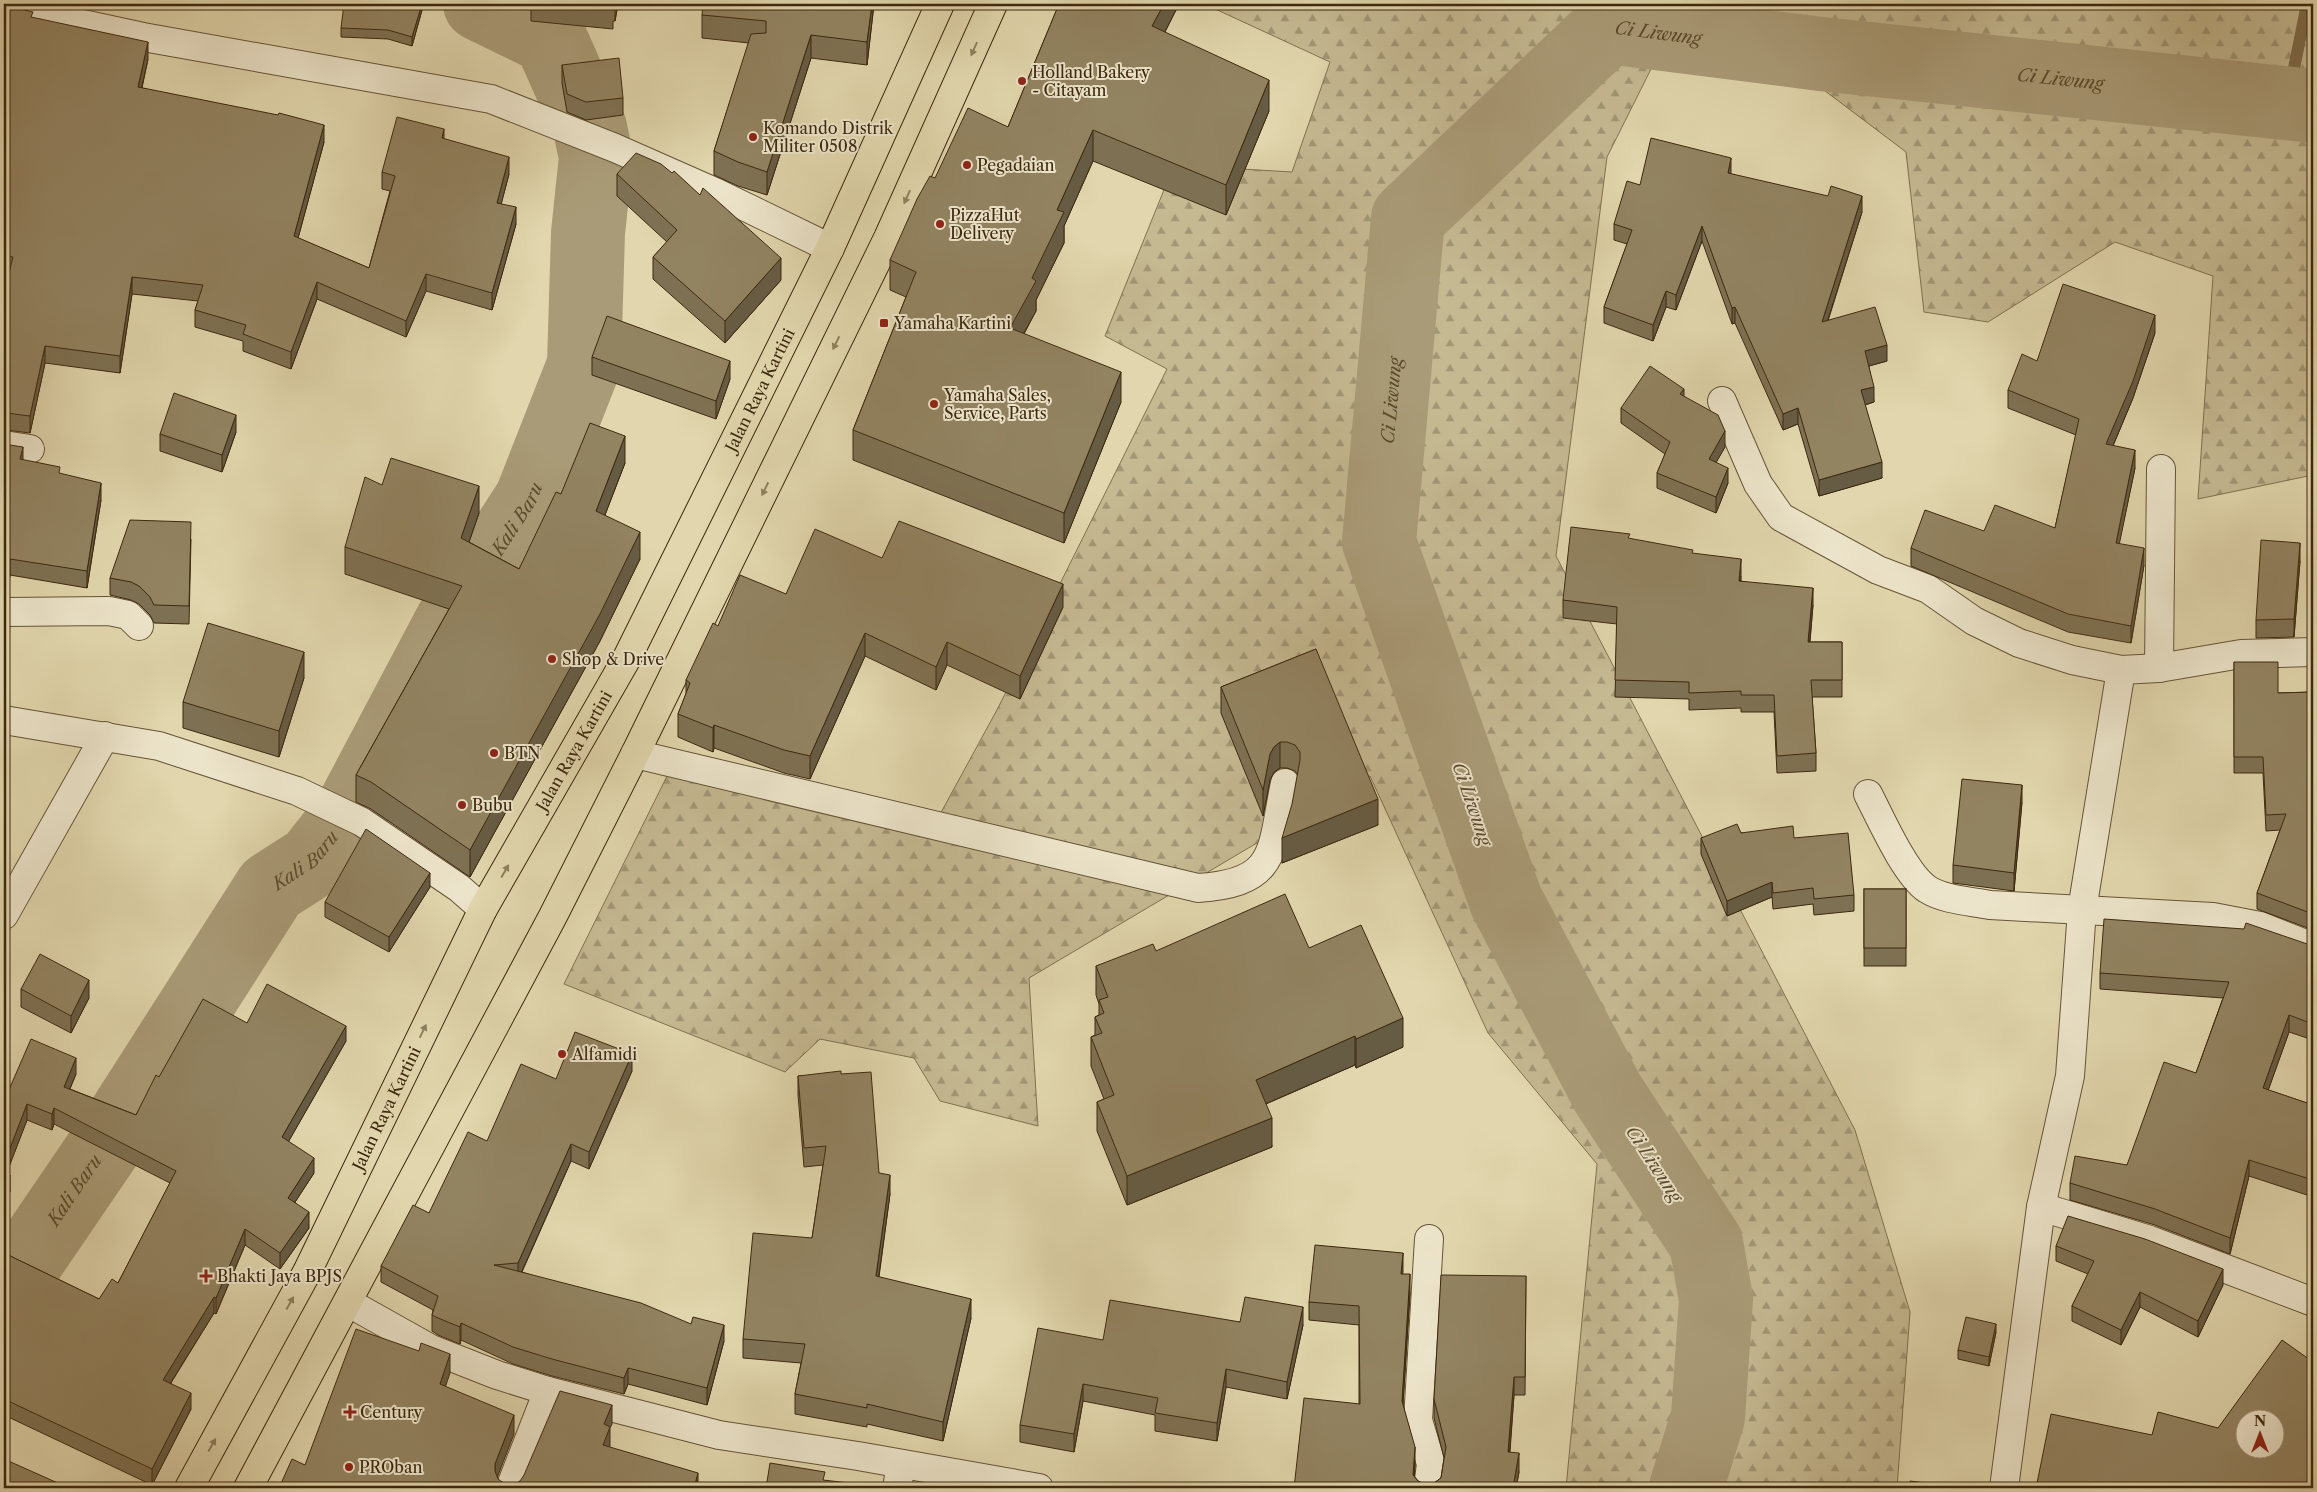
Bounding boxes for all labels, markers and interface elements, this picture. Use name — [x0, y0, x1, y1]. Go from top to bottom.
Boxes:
water label: Ci Liwung — [1614, 17, 1704, 50]
one-way arrow — [970, 42, 978, 56]
place label: Holland Bakery - Citayam — [1032, 62, 1151, 100]
water label: Ci Liwung — [2016, 64, 2107, 95]
marker: Holland Bakery - Citayam — [1016, 75, 1028, 87]
place label: Komando Distrik Militer 0508 — [763, 118, 894, 156]
marker: Komando Distrik Militer 0508 — [747, 131, 759, 143]
place label: Pegadaian — [977, 155, 1054, 175]
marker: Pegadaian — [961, 159, 973, 171]
one-way arrow — [903, 190, 911, 204]
place label: PizzaHut Delivery — [950, 205, 1020, 243]
marker: PizzaHut Delivery — [934, 218, 946, 230]
place label: Yamaha Kartini — [893, 313, 1011, 333]
marker: Yamaha Kartini — [878, 317, 890, 329]
street label: Jalan Raya Kartini — [719, 325, 799, 458]
one-way arrow — [832, 336, 840, 350]
water label: Ci Liwung — [1377, 354, 1407, 445]
place label: Yamaha Sales, Service, Parts — [943, 385, 1051, 423]
marker: Yamaha Sales, Service, Parts — [928, 398, 940, 410]
water label: Kali Baru — [486, 479, 548, 561]
one-way arrow — [761, 482, 769, 496]
place label: Shop & Drive — [562, 649, 664, 669]
marker: Shop & Drive — [546, 653, 558, 665]
street label: Jalan Raya Kartini — [530, 687, 616, 817]
place label: BTN — [504, 743, 540, 763]
marker: BTN — [488, 747, 500, 759]
water label: Ci Liwung — [1447, 759, 1497, 850]
place label: Bubu — [472, 795, 513, 815]
marker: Bubu — [456, 799, 468, 811]
water label: Kali Baru — [267, 826, 344, 896]
one-way arrow — [501, 864, 509, 878]
one-way arrow — [419, 1024, 428, 1039]
street label: Jalan Raya Kartini — [347, 1043, 425, 1176]
place label: Alfamidi — [571, 1044, 637, 1064]
marker: Alfamidi — [556, 1048, 568, 1060]
water label: Ci Liwung — [1621, 1122, 1688, 1208]
water label: Kali Baru — [42, 1150, 107, 1232]
place label: Bhakti Jaya BPJS — [217, 1266, 342, 1286]
marker: Bhakti Jaya BPJS — [199, 1269, 213, 1283]
one-way arrow — [285, 1296, 294, 1309]
place label: Century — [360, 1402, 424, 1422]
marker: Century — [344, 1406, 356, 1418]
north arrow — [2234, 1410, 2284, 1460]
text: N — [2254, 1412, 2266, 1430]
one-way arrow — [208, 1438, 216, 1453]
place label: PROban — [359, 1457, 422, 1477]
marker: PROban — [343, 1461, 355, 1473]

